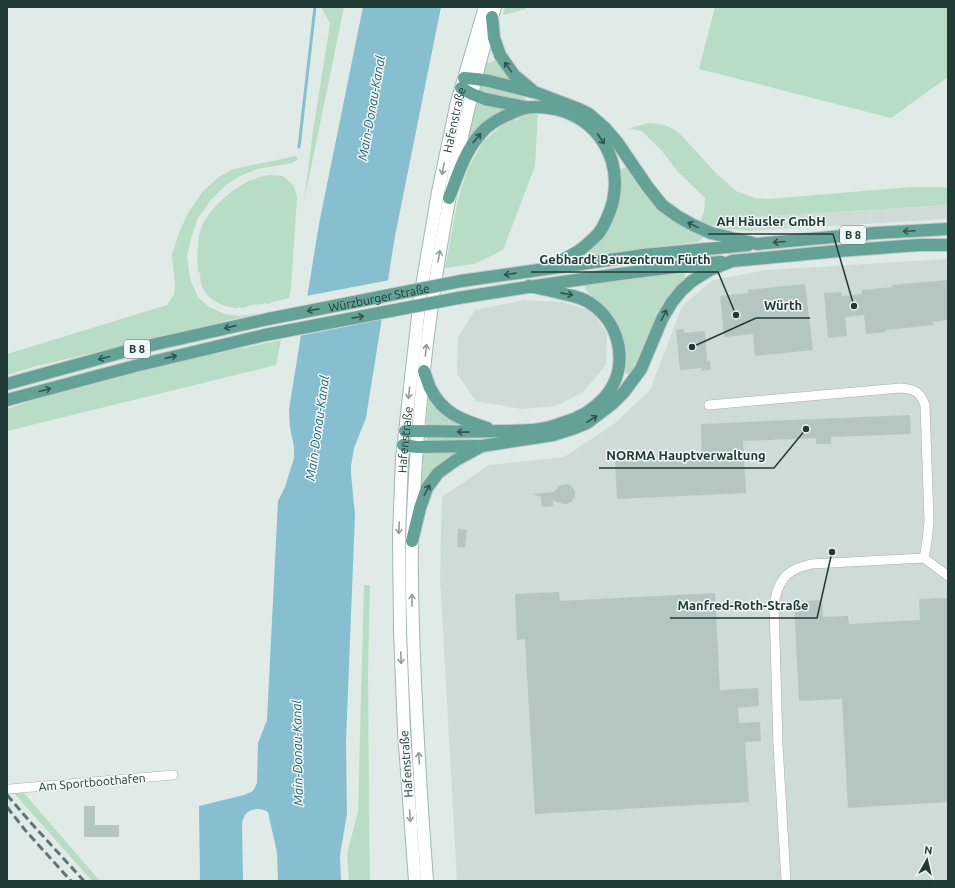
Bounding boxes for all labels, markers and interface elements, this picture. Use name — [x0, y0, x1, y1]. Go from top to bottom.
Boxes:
water label: Main-Donau-Kanal — [355, 54, 387, 162]
one-way arrow — [504, 62, 512, 73]
street label: Hafenstraße — [440, 85, 468, 154]
one-way arrow — [473, 133, 482, 143]
one-way arrow — [597, 133, 605, 145]
one-way arrow — [438, 162, 446, 175]
callout: AH Häusler GmbH — [708, 209, 833, 234]
text: AH Häusler GmbH — [716, 214, 826, 228]
one-way arrow — [687, 221, 699, 228]
road number: B 8 — [840, 226, 866, 244]
one-way arrow — [903, 228, 916, 235]
one-way arrow — [773, 238, 786, 245]
callout: Gebhardt Bauzentrum Fürth — [531, 247, 718, 272]
one-way arrow — [435, 250, 443, 263]
text: Gebhardt Bauzentrum Fürth — [539, 252, 711, 266]
one-way arrow — [504, 270, 517, 278]
street label: Würzburger Straße — [327, 281, 431, 313]
one-way arrow — [560, 291, 573, 299]
callout: Würth — [756, 293, 810, 318]
text: Würth — [764, 298, 802, 312]
one-way arrow — [306, 306, 319, 314]
one-way arrow — [661, 309, 669, 321]
one-way arrow — [352, 313, 365, 321]
one-way arrow — [224, 324, 237, 332]
road number: B 8 — [124, 340, 150, 358]
one-way arrow — [422, 344, 430, 357]
one-way arrow — [164, 353, 177, 361]
one-way arrow — [97, 355, 110, 362]
water label: Main-Donau-Kanal — [303, 374, 331, 482]
one-way arrow — [38, 386, 51, 393]
one-way arrow — [406, 386, 413, 399]
street label: Hafenstraße — [395, 406, 414, 473]
one-way arrow — [586, 415, 598, 423]
one-way arrow — [457, 428, 470, 436]
callout: NORMA Hauptverwaltung — [599, 443, 774, 468]
text: NORMA Hauptverwaltung — [606, 448, 766, 462]
one-way arrow — [424, 484, 431, 496]
one-way arrow — [395, 521, 403, 534]
callout: Manfred-Roth-Straße — [670, 593, 817, 618]
one-way arrow — [408, 594, 416, 607]
text: Manfred-Roth-Straße — [677, 598, 809, 612]
one-way arrow — [397, 651, 405, 664]
water label: Main-Donau-Kanal — [289, 699, 305, 806]
street label: Hafenstraße — [397, 730, 415, 798]
one-way arrow — [415, 752, 422, 765]
street label: Am Sportboothafen — [38, 771, 146, 793]
one-way arrow — [406, 809, 413, 822]
north arrow — [907, 840, 947, 880]
text: N — [923, 844, 933, 857]

